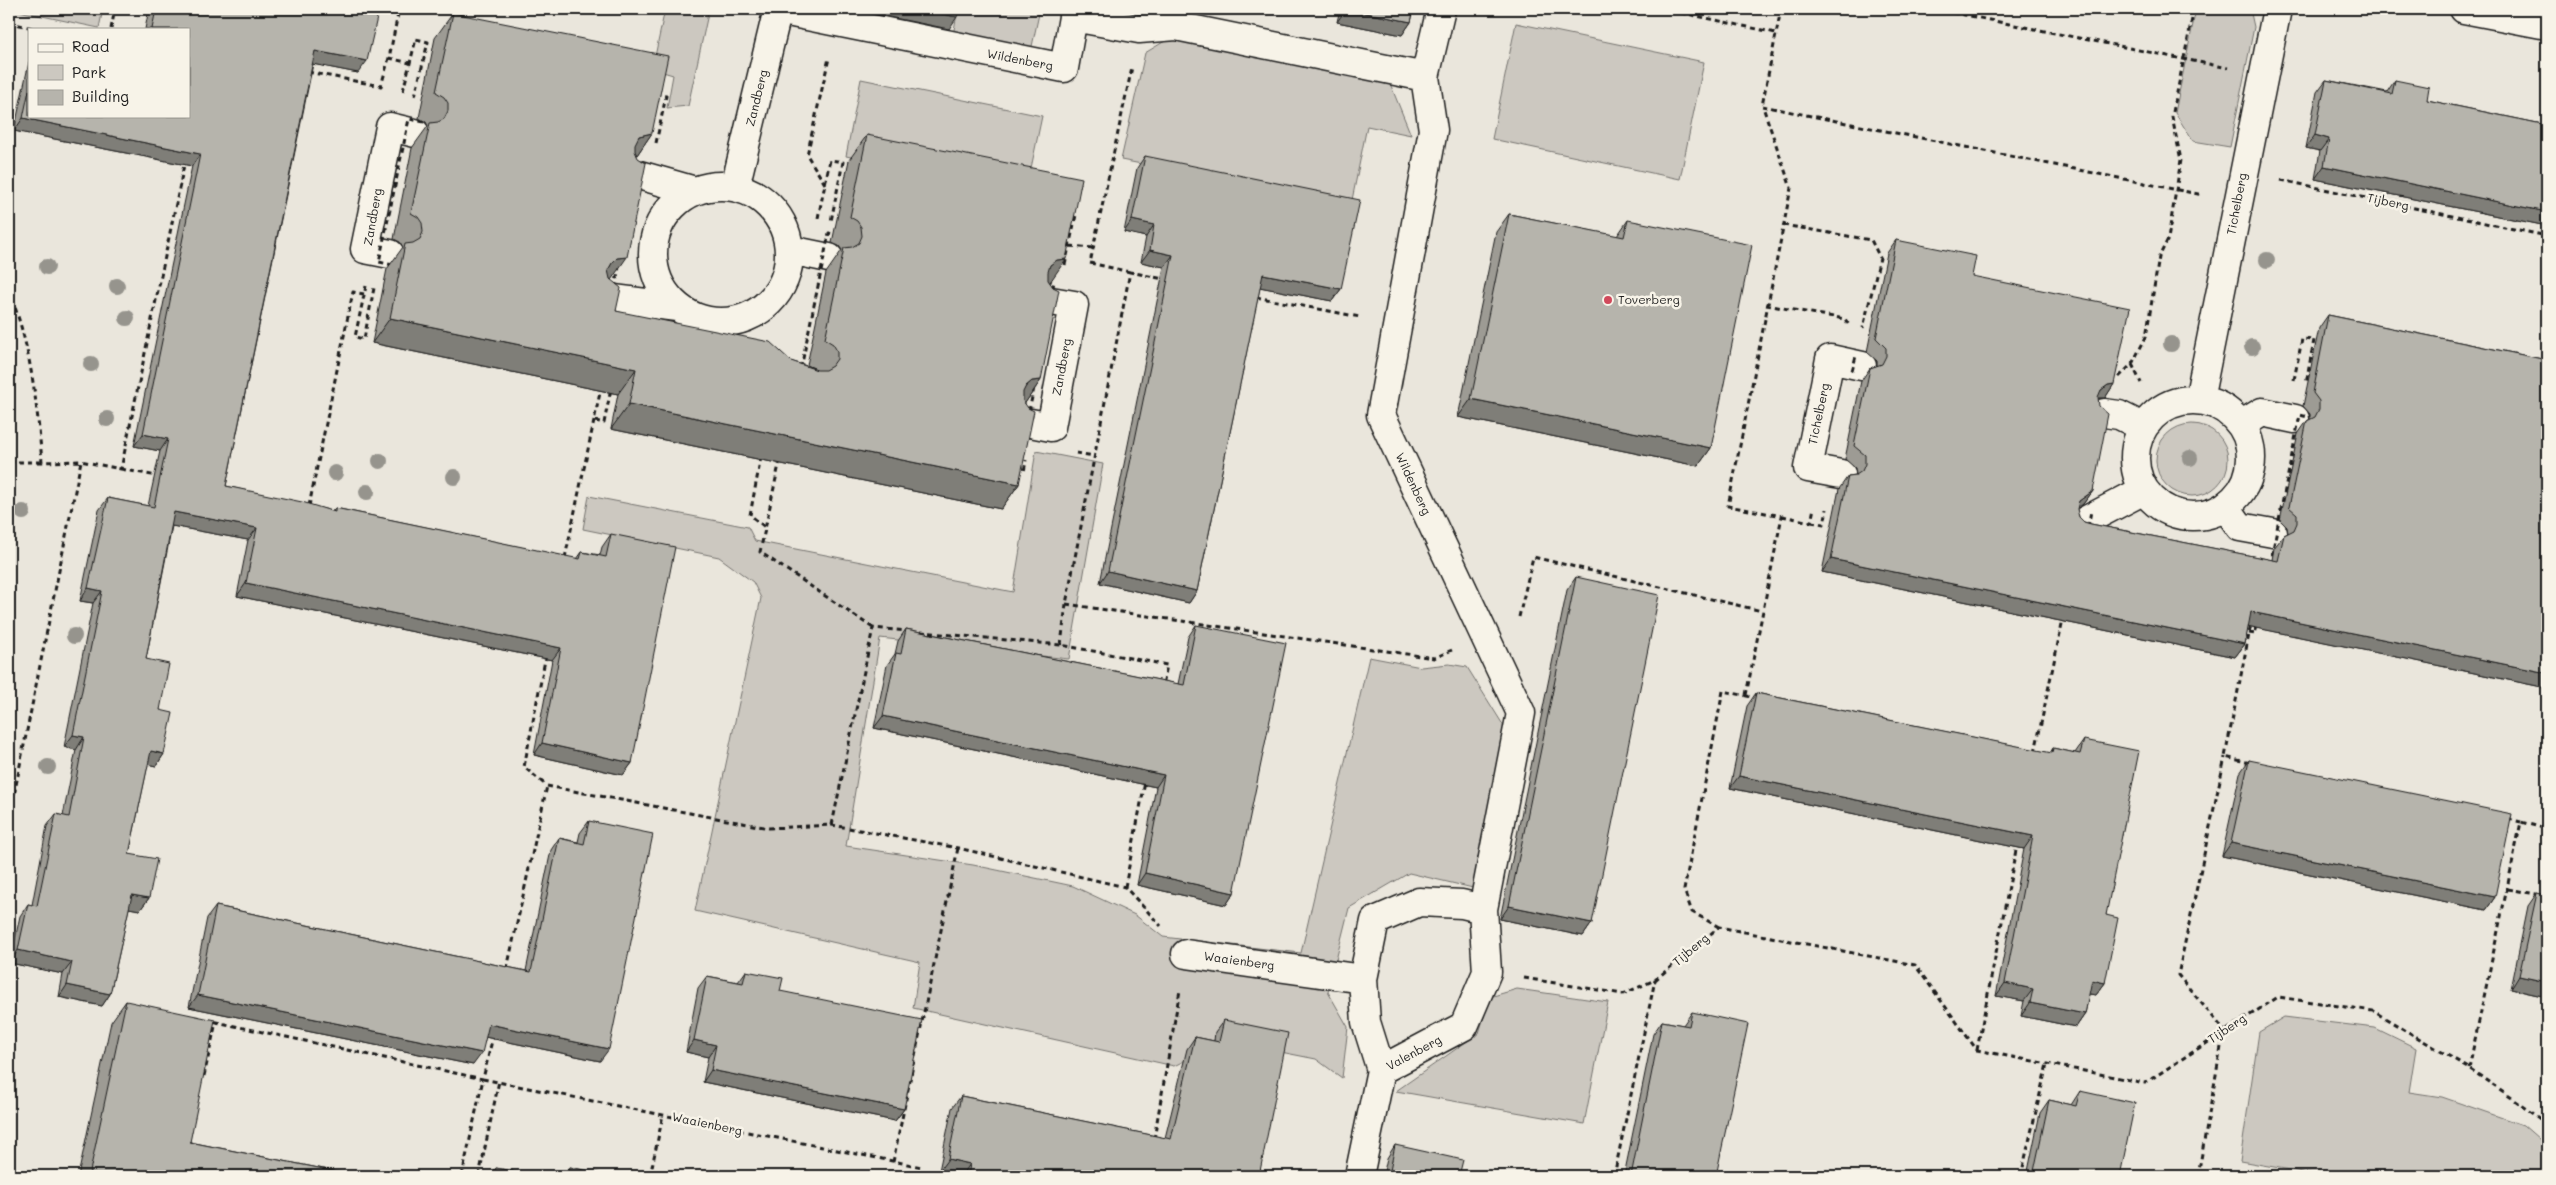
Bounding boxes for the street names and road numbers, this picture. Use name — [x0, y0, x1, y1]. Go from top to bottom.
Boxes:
street label: Wildenberg — [986, 45, 1055, 73]
street label: Zandberg — [741, 68, 771, 128]
street label: Tichelberg — [2222, 171, 2250, 236]
street label: Zandberg — [359, 187, 385, 247]
street label: Tijberg — [2366, 189, 2411, 213]
street label: Zandberg — [1048, 337, 1074, 397]
street label: Tichelberg — [1804, 381, 1832, 446]
street label: Wildenberg — [1393, 450, 1435, 517]
street label: Tijberg — [1669, 929, 1712, 969]
street label: Waaienberg — [1203, 947, 1276, 973]
street label: Tijberg — [2204, 1010, 2249, 1046]
street label: Valenberg — [1383, 1031, 1444, 1073]
street label: Waaienberg — [671, 1108, 744, 1138]

